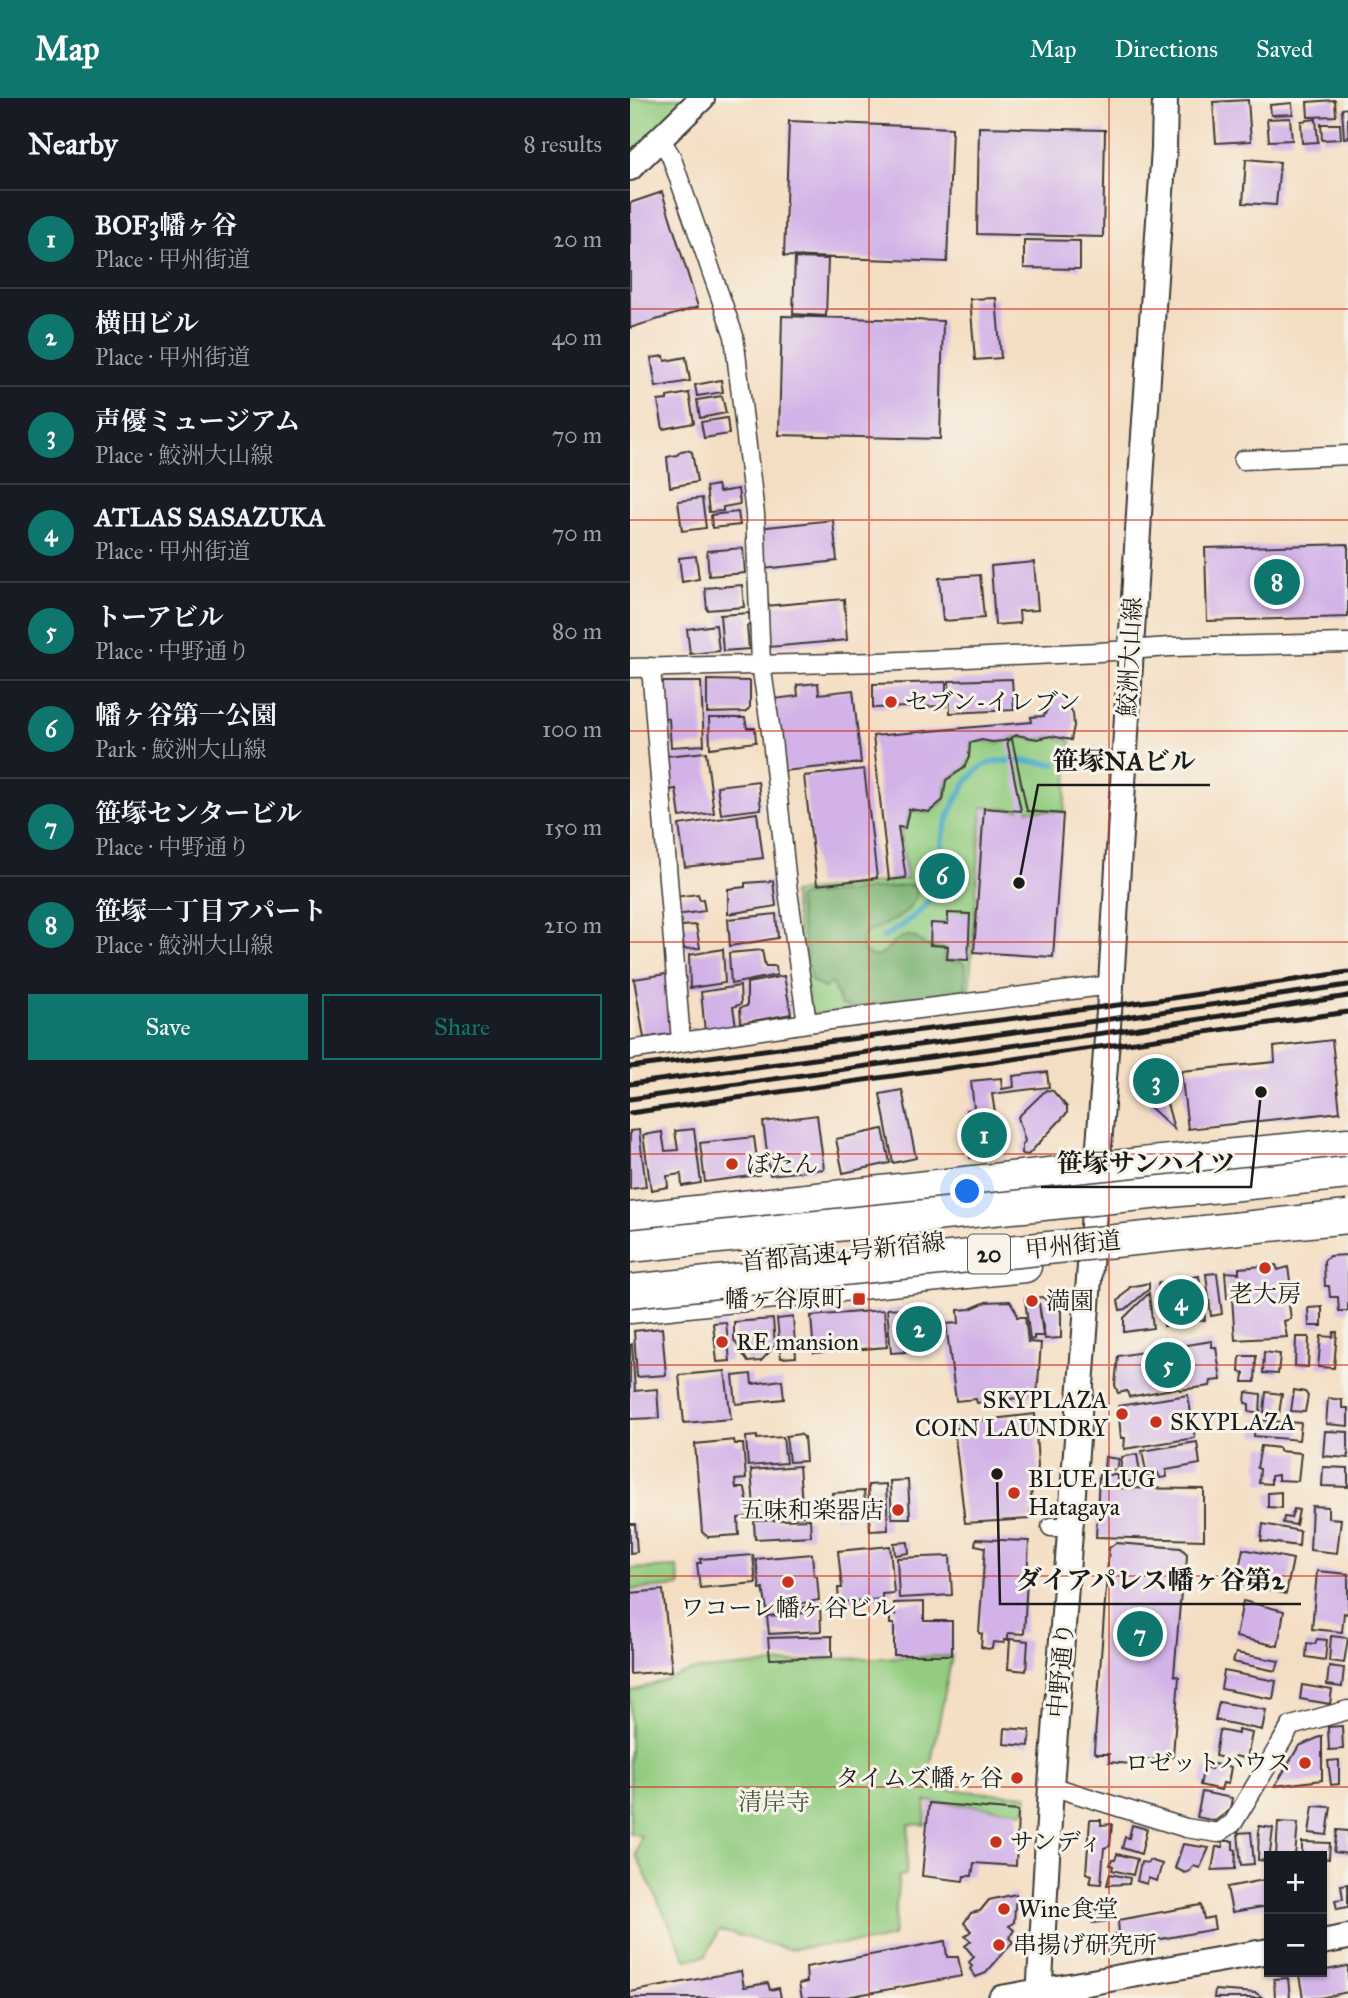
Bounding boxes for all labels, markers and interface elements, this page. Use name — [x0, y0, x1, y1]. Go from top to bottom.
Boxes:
text: Map — [35, 29, 99, 69]
text: Map — [1030, 34, 1077, 64]
text: Directions — [1115, 34, 1218, 64]
text: Saved — [1256, 34, 1313, 64]
text: Nearby — [28, 126, 118, 162]
text: 8 results — [523, 130, 602, 158]
text: BOF3幡ヶ谷 — [95, 209, 237, 241]
text: 1 — [46, 225, 56, 253]
text: 20 m — [553, 225, 602, 253]
text: Place · 甲州街道 — [95, 245, 250, 273]
text: 横田ビル — [95, 307, 199, 339]
text: 2 — [45, 323, 57, 351]
text: 40 m — [552, 323, 602, 351]
text: Place · 甲州街道 — [95, 343, 250, 371]
text: 声優ミュージアム — [95, 405, 300, 437]
text: 3 — [46, 421, 56, 449]
text: 70 m — [552, 421, 602, 449]
text: Place · 鮫洲大山線 — [95, 441, 273, 469]
text: ATLAS SASAZUKA — [95, 501, 325, 533]
text: 4 — [45, 519, 57, 547]
text: 70 m — [552, 519, 602, 547]
text: Place · 甲州街道 — [95, 537, 250, 565]
pin: 8 — [1254, 556, 1300, 608]
street label: 鮫洲大山線 — [1112, 596, 1148, 718]
text: トーアビル — [95, 601, 224, 633]
text: 5 — [46, 617, 56, 645]
text: 80 m — [552, 617, 602, 645]
text: Place · 中野通り — [95, 637, 250, 665]
place label: セブン-イレブン — [905, 687, 1081, 717]
marker: セブン-イレブン — [883, 694, 899, 710]
text: 幡ヶ谷第一公園 — [95, 699, 277, 731]
text: 6 — [45, 715, 57, 743]
text: 100 m — [542, 715, 602, 743]
text: Park · 鮫洲大山線 — [95, 735, 267, 763]
callout: 笹塚NAビル — [1038, 738, 1210, 785]
text: 笹塚NAビル — [1052, 745, 1196, 777]
text: 笹塚センタービル — [95, 797, 302, 829]
text: 7 — [45, 813, 57, 841]
text: 150 m — [545, 813, 602, 841]
text: Place · 中野通り — [95, 833, 250, 861]
pin: 6 — [919, 850, 965, 902]
text: 笹塚一丁目アパート — [95, 895, 327, 927]
text: 8 — [45, 911, 57, 939]
text: 210 m — [544, 911, 602, 939]
text: Place · 鮫洲大山線 — [95, 931, 273, 959]
button: Save — [28, 994, 308, 1060]
button: Share — [322, 994, 602, 1060]
pin: 3 — [1133, 1055, 1179, 1107]
pin: 1 — [961, 1109, 1007, 1161]
callout: 笹塚サンハイツ — [1041, 1140, 1251, 1187]
text: 笹塚サンハイツ — [1057, 1147, 1235, 1179]
place label: ぼたん — [746, 1149, 818, 1179]
marker: ぼたん — [724, 1156, 740, 1172]
your location — [950, 1174, 984, 1208]
street label: 甲州街道 — [1024, 1225, 1122, 1265]
street label: 首都高速4号新宿線 — [739, 1226, 947, 1278]
road number: 20 — [968, 1234, 1010, 1274]
marker: 老大房 — [1257, 1260, 1273, 1276]
pin: 4 — [1158, 1276, 1204, 1328]
place label: 老大房 — [1229, 1279, 1301, 1309]
place label: 幡ヶ谷原町 — [725, 1284, 845, 1314]
place label: 満園 — [1046, 1286, 1094, 1316]
marker: 幡ヶ谷原町 — [851, 1291, 867, 1307]
marker: 満園 — [1024, 1293, 1040, 1309]
pin: 2 — [896, 1303, 942, 1355]
place label: RE mansion — [736, 1327, 859, 1357]
marker: RE mansion — [714, 1334, 730, 1350]
pin: 5 — [1145, 1339, 1191, 1391]
place label: SKYPLAZA COIN LAUNDRY — [915, 1385, 1109, 1443]
marker: SKYPLAZA COIN LAUNDRY — [1114, 1406, 1130, 1422]
place label: SKYPLAZA — [1170, 1407, 1296, 1437]
marker: SKYPLAZA — [1148, 1414, 1164, 1430]
place label: BLUE LUG Hatagaya — [1028, 1464, 1156, 1522]
marker: BLUE LUG Hatagaya — [1006, 1485, 1022, 1501]
place label: 五味和楽器店 — [740, 1495, 884, 1525]
marker: 五味和楽器店 — [890, 1502, 906, 1518]
callout: ダイアパレス幡ヶ谷第2 — [1000, 1557, 1301, 1604]
text: ダイアパレス幡ヶ谷第2 — [1016, 1564, 1286, 1596]
marker: ワコーレ幡ヶ谷ビル — [780, 1574, 796, 1590]
place label: ワコーレ幡ヶ谷ビル — [680, 1593, 896, 1623]
pin: 7 — [1117, 1608, 1163, 1660]
street label: 中野通り — [1042, 1621, 1080, 1719]
place label: ロゼットハウス — [1125, 1748, 1291, 1778]
marker: ロゼットハウス — [1297, 1755, 1313, 1771]
place label: タイムズ幡ヶ谷 — [835, 1763, 1003, 1793]
marker: タイムズ幡ヶ谷 — [1009, 1770, 1025, 1786]
park label: 清岸寺 — [738, 1787, 810, 1817]
place label: サンディ — [1010, 1827, 1103, 1857]
marker: サンディ — [988, 1834, 1004, 1850]
map controls — [1264, 1851, 1327, 1977]
button: + — [1264, 1851, 1327, 1914]
place label: Wine食堂 — [1018, 1894, 1118, 1924]
marker: Wine食堂 — [996, 1901, 1012, 1917]
button: − — [1264, 1914, 1327, 1977]
place label: 串揚げ研究所 — [1013, 1930, 1157, 1960]
marker: 串揚げ研究所 — [991, 1937, 1007, 1953]

